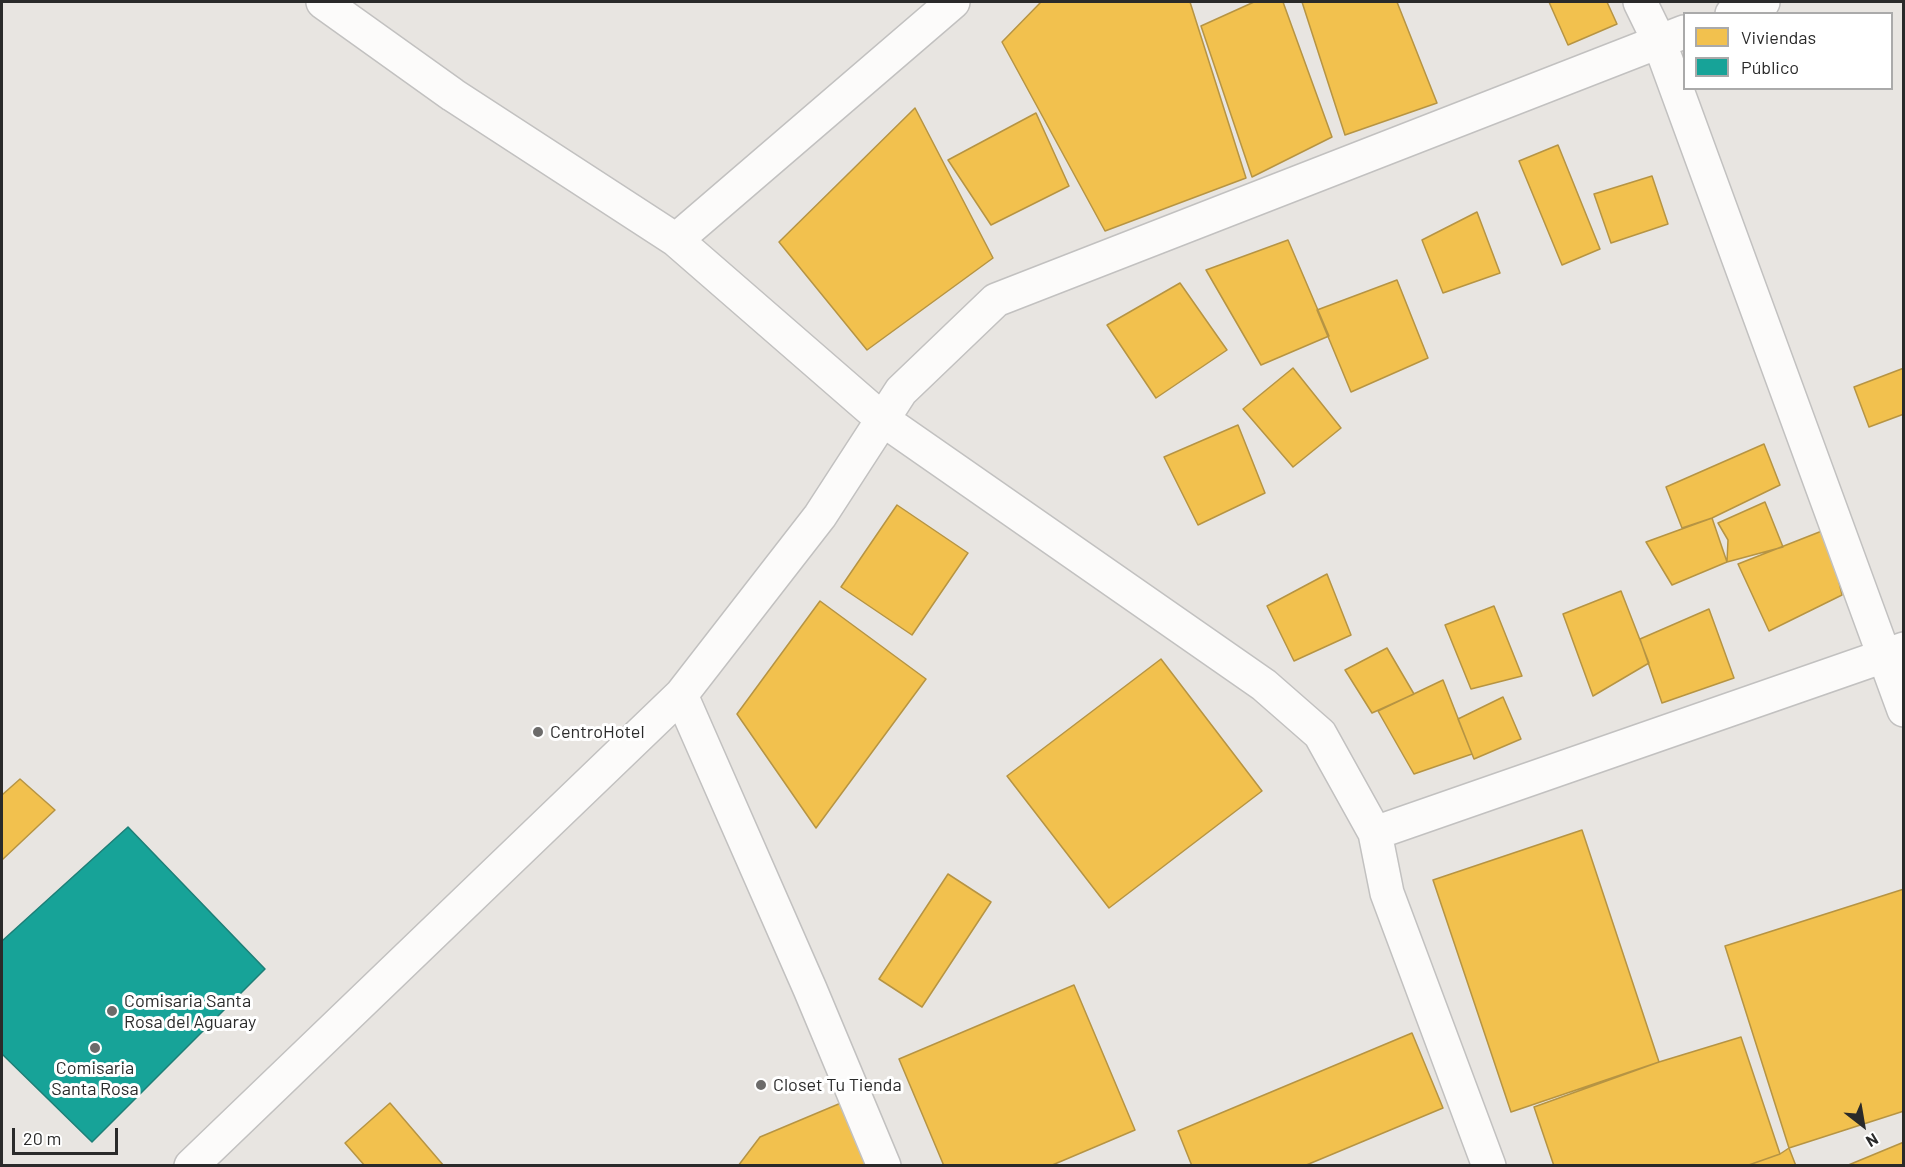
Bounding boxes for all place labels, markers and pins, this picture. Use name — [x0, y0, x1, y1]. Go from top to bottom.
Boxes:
place label: CentroHotel — [550, 721, 645, 743]
marker: CentroHotel — [531, 725, 545, 739]
place label: Comisaria Santa Rosa del Aguaray — [124, 990, 256, 1032]
marker: Comisaria Santa Rosa del Aguaray — [105, 1004, 119, 1018]
marker: Comisaria Santa Rosa — [88, 1041, 102, 1055]
place label: Comisaria Santa Rosa — [51, 1057, 139, 1100]
place label: Closet Tu Tienda — [773, 1074, 902, 1096]
marker: Closet Tu Tienda — [754, 1078, 768, 1092]

